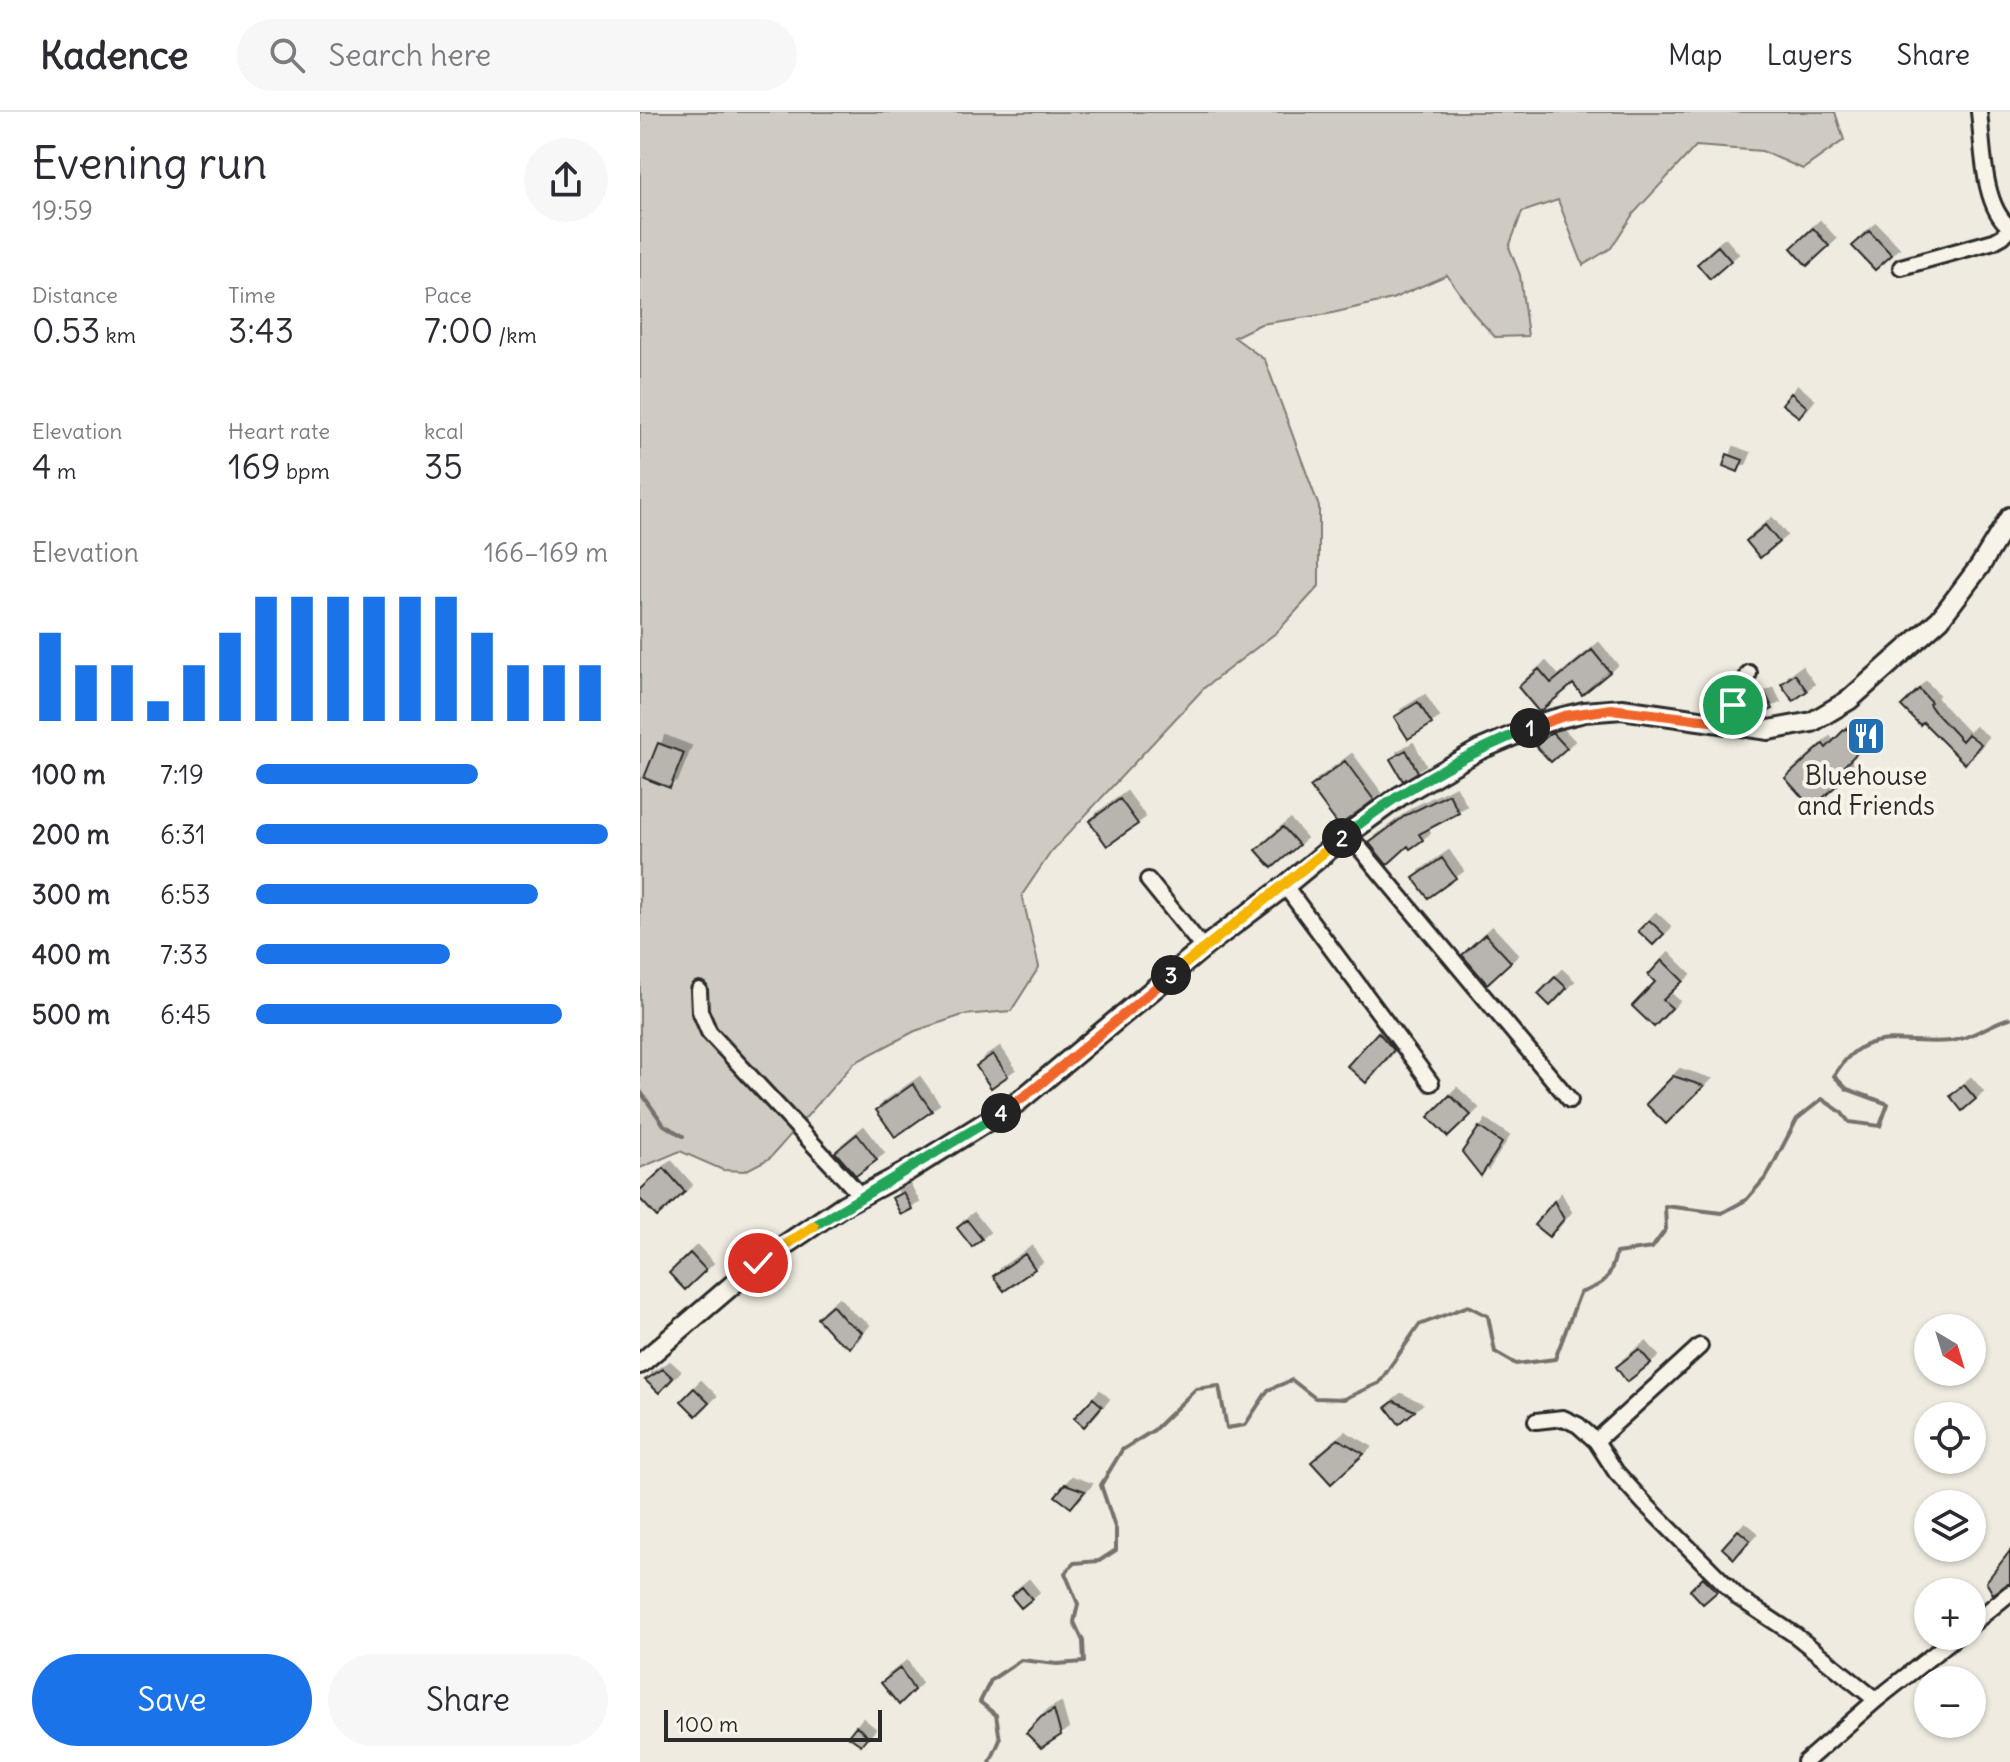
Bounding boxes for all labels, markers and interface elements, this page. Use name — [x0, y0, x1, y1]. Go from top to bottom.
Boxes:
search box — [237, 19, 797, 91]
text: Kadence — [40, 32, 189, 79]
icon: search — [265, 33, 309, 77]
text: Search here — [329, 36, 491, 74]
text: Map — [1668, 37, 1723, 73]
text: Layers — [1767, 37, 1853, 73]
text: Share — [1897, 37, 1970, 73]
text: Evening run — [32, 136, 267, 191]
button: share — [524, 138, 608, 222]
text: 19:59 — [32, 194, 93, 227]
text: Distance — [32, 281, 118, 309]
text: Time — [228, 281, 276, 309]
text: Pace — [424, 281, 472, 309]
text: 0.53 — [32, 309, 100, 352]
text: 3:43 — [228, 309, 294, 352]
text: 7:00 — [424, 309, 493, 352]
text: km — [100, 321, 136, 349]
text: /km — [493, 321, 537, 349]
text: Elevation — [32, 417, 122, 445]
text: Heart rate — [228, 417, 330, 445]
text: kcal — [424, 417, 464, 445]
text: 4 — [32, 445, 52, 488]
text: 169 — [228, 445, 281, 488]
text: 35 — [424, 445, 463, 488]
text: m — [52, 457, 76, 485]
text: bpm — [281, 457, 330, 485]
text: Elevation — [32, 536, 139, 569]
text: 166–169 m — [484, 536, 608, 569]
pin — [1699, 671, 1767, 739]
icon: arrive — [1711, 683, 1755, 727]
pin: 1 — [1510, 708, 1550, 748]
text: 1 — [1526, 714, 1534, 742]
restaurant icon: Bluehouse and Friends — [1845, 715, 1887, 757]
text: 100 m — [32, 758, 106, 791]
text: 7:19 — [160, 758, 204, 791]
place label: Bluehouse and Friends — [1797, 759, 1935, 822]
text: 200 m — [32, 818, 109, 851]
text: 6:31 — [160, 818, 206, 851]
pin: 2 — [1322, 818, 1362, 858]
text: 2 — [1336, 824, 1348, 852]
text: 300 m — [32, 878, 110, 911]
text: 6:53 — [160, 878, 211, 911]
text: 400 m — [32, 938, 110, 971]
text: 7:33 — [160, 938, 208, 971]
pin: 3 — [1151, 955, 1191, 995]
text: 3 — [1165, 961, 1177, 989]
text: 500 m — [32, 998, 110, 1031]
text: 6:45 — [160, 998, 211, 1031]
pin: 4 — [981, 1093, 1021, 1133]
text: 4 — [995, 1099, 1007, 1127]
pin — [724, 1229, 792, 1297]
icon: check — [736, 1241, 780, 1285]
north arrow — [1914, 1314, 1986, 1386]
map controls — [1914, 1314, 1986, 1738]
button: locate — [1914, 1402, 1986, 1474]
button: layers — [1914, 1490, 1986, 1562]
button: + — [1914, 1578, 1986, 1650]
button: Save — [32, 1654, 312, 1746]
button: Share — [328, 1654, 608, 1746]
button: − — [1914, 1666, 1986, 1738]
scale bar — [664, 1706, 882, 1742]
text: 100 m — [676, 1710, 738, 1738]

